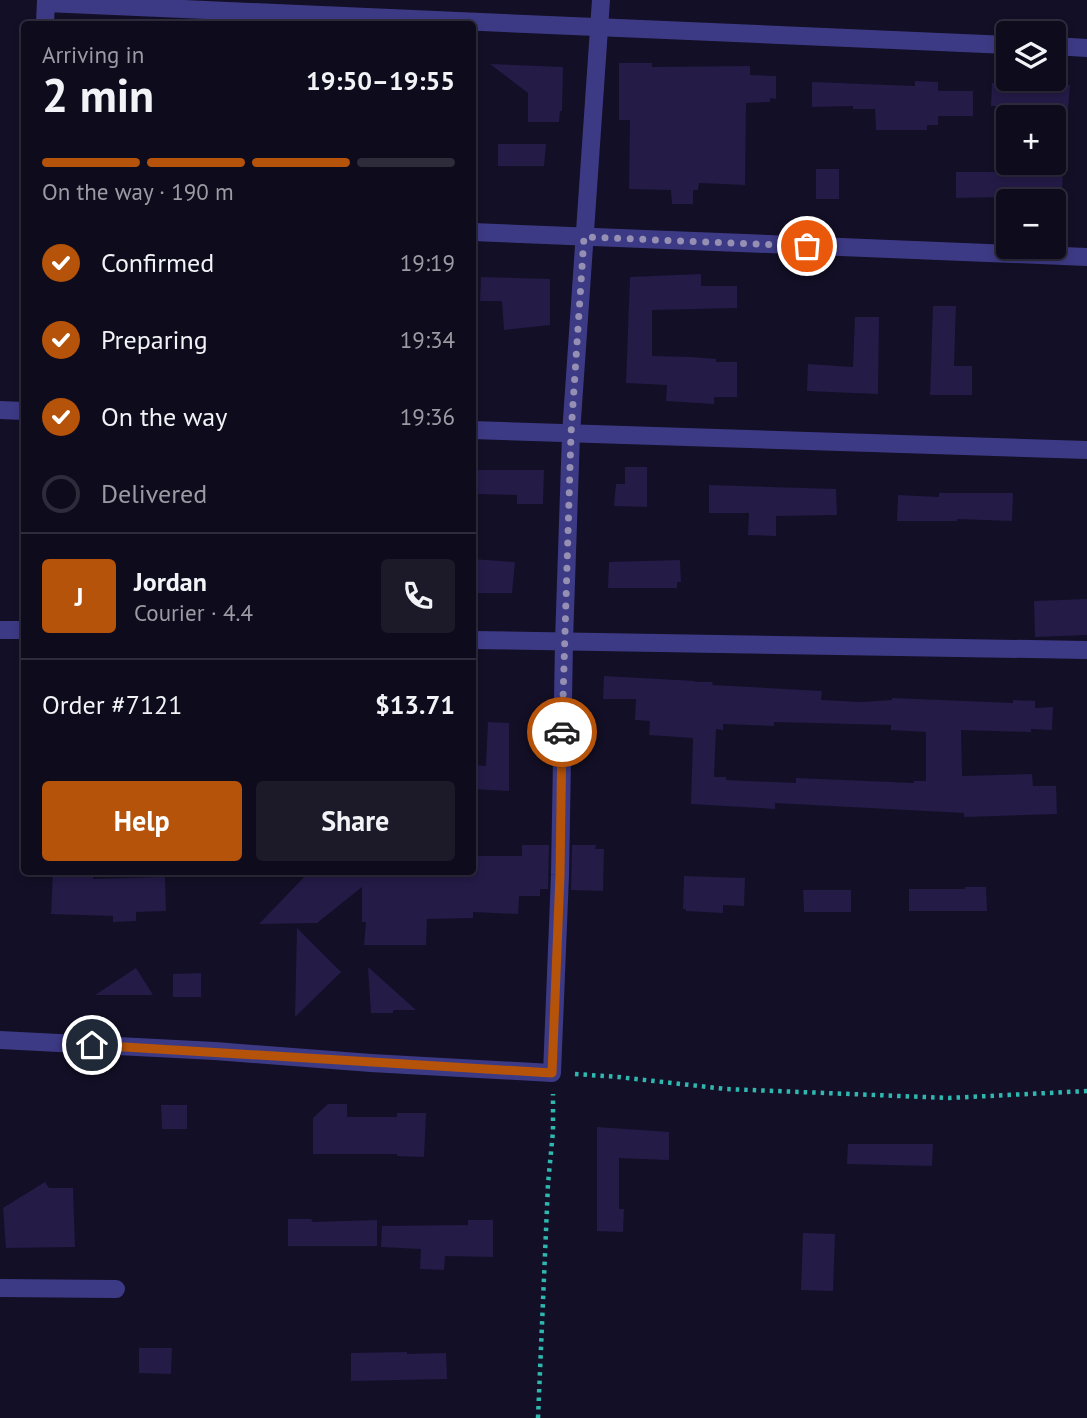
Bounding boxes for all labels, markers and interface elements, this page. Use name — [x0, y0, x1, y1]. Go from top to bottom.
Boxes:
map controls — [996, 21, 1066, 259]
button: layers — [996, 21, 1066, 91]
text: Arriving in — [42, 40, 144, 69]
text: 19:50–19:55 — [306, 64, 455, 97]
text: 2 min — [42, 65, 154, 125]
button: + — [996, 105, 1066, 175]
text: On the way · 190 m — [42, 177, 234, 206]
button: − — [996, 189, 1066, 259]
pin — [777, 216, 837, 276]
icon: bag — [788, 227, 826, 265]
icon: check — [42, 244, 80, 282]
text: Confirmed — [101, 246, 214, 279]
text: 19:19 — [400, 248, 455, 277]
icon: check — [42, 321, 80, 359]
text: Preparing — [101, 323, 208, 356]
text: 19:34 — [400, 325, 455, 354]
icon: check — [42, 398, 80, 436]
text: On the way — [101, 400, 227, 433]
text: 19:36 — [400, 402, 455, 431]
text: Delivered — [101, 477, 207, 510]
button: phone — [381, 559, 455, 633]
text: Jordan — [134, 565, 207, 598]
text: J — [75, 580, 83, 613]
text: Courier · 4.4 — [134, 598, 253, 627]
text: Order #7121 — [42, 688, 182, 721]
text: $13.71 — [375, 688, 455, 721]
courier — [527, 697, 597, 767]
icon: car — [543, 713, 581, 751]
button: Help — [42, 781, 242, 861]
button: Share — [256, 781, 455, 861]
pin — [62, 1015, 122, 1075]
icon: home — [73, 1026, 111, 1064]

